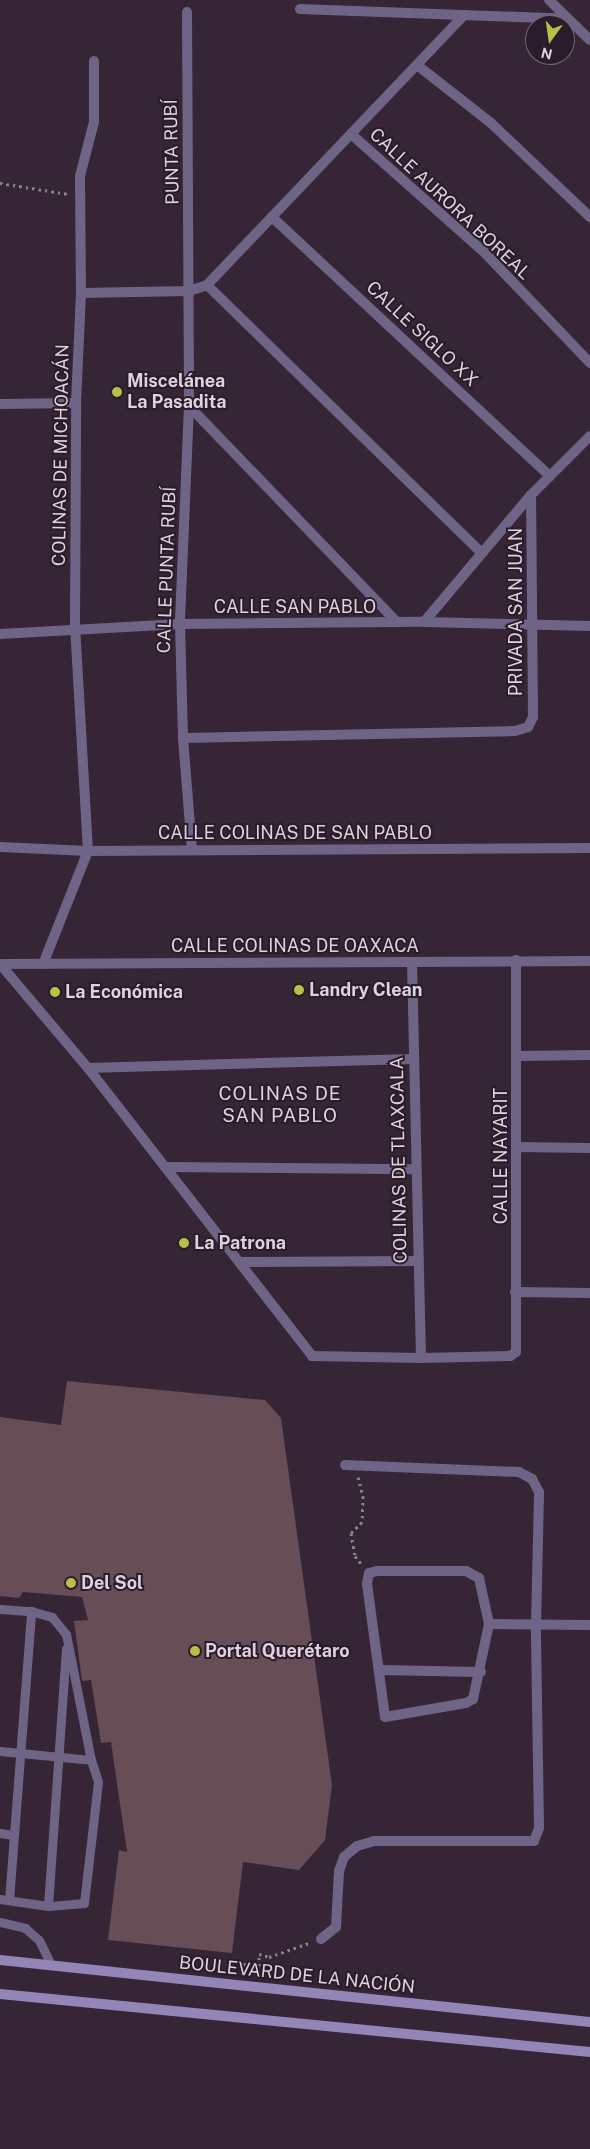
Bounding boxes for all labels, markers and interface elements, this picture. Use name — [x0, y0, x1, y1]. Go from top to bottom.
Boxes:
north arrow — [525, 15, 575, 65]
text: N — [539, 44, 554, 63]
street label: PUNTA RUBÍ — [160, 99, 184, 205]
street label: CALLE AURORA BOREAL — [365, 124, 535, 284]
street label: CALLE SIGLO XX — [362, 277, 482, 391]
street label: COLINAS DE MICHOACÁN — [48, 344, 74, 566]
place label: Miscelánea La Pasadita — [127, 371, 226, 414]
marker: Miscelánea La Pasadita — [111, 386, 123, 398]
street label: CALLE PUNTA RUBÍ — [153, 486, 181, 654]
street label: PRIVADA SAN JUAN — [505, 528, 527, 696]
street label: CALLE SAN PABLO — [214, 596, 376, 618]
street label: CALLE COLINAS DE SAN PABLO — [158, 822, 432, 844]
street label: CALLE COLINAS DE OAXACA — [171, 935, 419, 957]
place label: Landry Clean — [309, 979, 422, 1001]
place label: La Económica — [65, 981, 183, 1003]
marker: Landry Clean — [293, 984, 305, 996]
marker: La Económica — [49, 986, 61, 998]
street label: COLINAS DE TLAXCALA — [386, 1057, 412, 1263]
district label: COLINAS DE SAN PABLO — [217, 1083, 343, 1127]
street label: CALLE NAYARIT — [490, 1088, 512, 1224]
place label: La Patrona — [194, 1232, 286, 1254]
marker: La Patrona — [178, 1237, 190, 1249]
place label: Del Sol — [81, 1572, 143, 1594]
marker: Del Sol — [65, 1577, 77, 1589]
place label: Portal Querétaro — [205, 1640, 350, 1662]
marker: Portal Querétaro — [189, 1645, 201, 1657]
street label: BOULEVARD DE LA NACIÓN — [178, 1952, 416, 1998]

